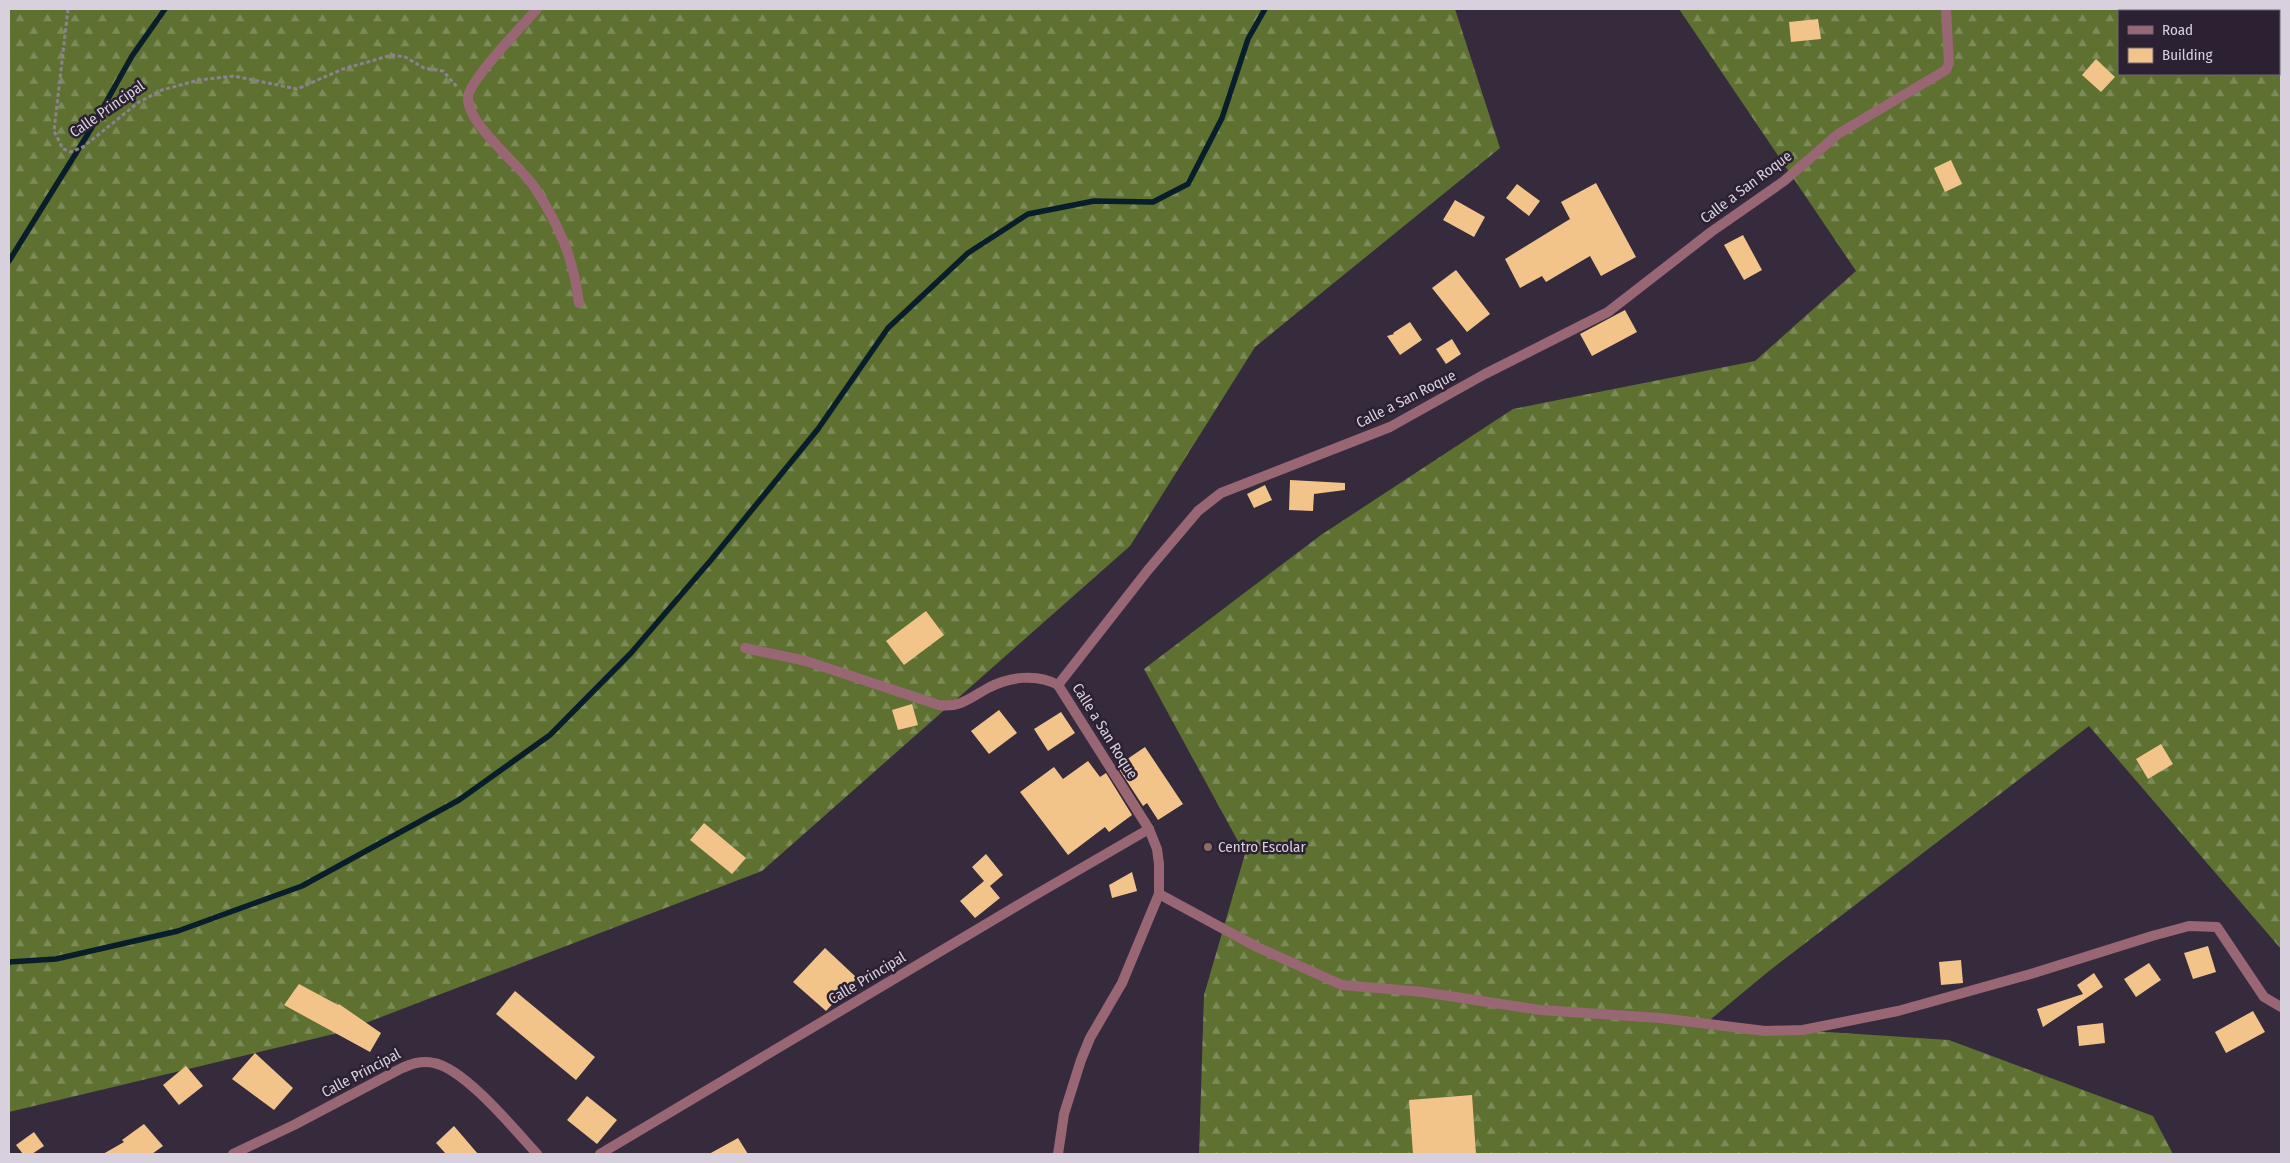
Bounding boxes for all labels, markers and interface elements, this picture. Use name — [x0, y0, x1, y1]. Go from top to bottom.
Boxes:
legend — [2118, 10, 2280, 75]
text: Road — [2162, 21, 2193, 39]
text: Building — [2162, 46, 2213, 64]
street label: Calle Principal — [66, 77, 148, 141]
street label: Calle a San Roque — [1697, 147, 1795, 227]
street label: Calle a San Roque — [1353, 366, 1459, 432]
street label: Calle a San Roque — [1068, 680, 1142, 782]
place label: Centro Escolar — [1218, 838, 1306, 856]
marker: Centro Escolar — [1202, 841, 1214, 853]
street label: Calle Principal — [825, 948, 909, 1008]
street label: Calle Principal — [318, 1045, 404, 1101]

